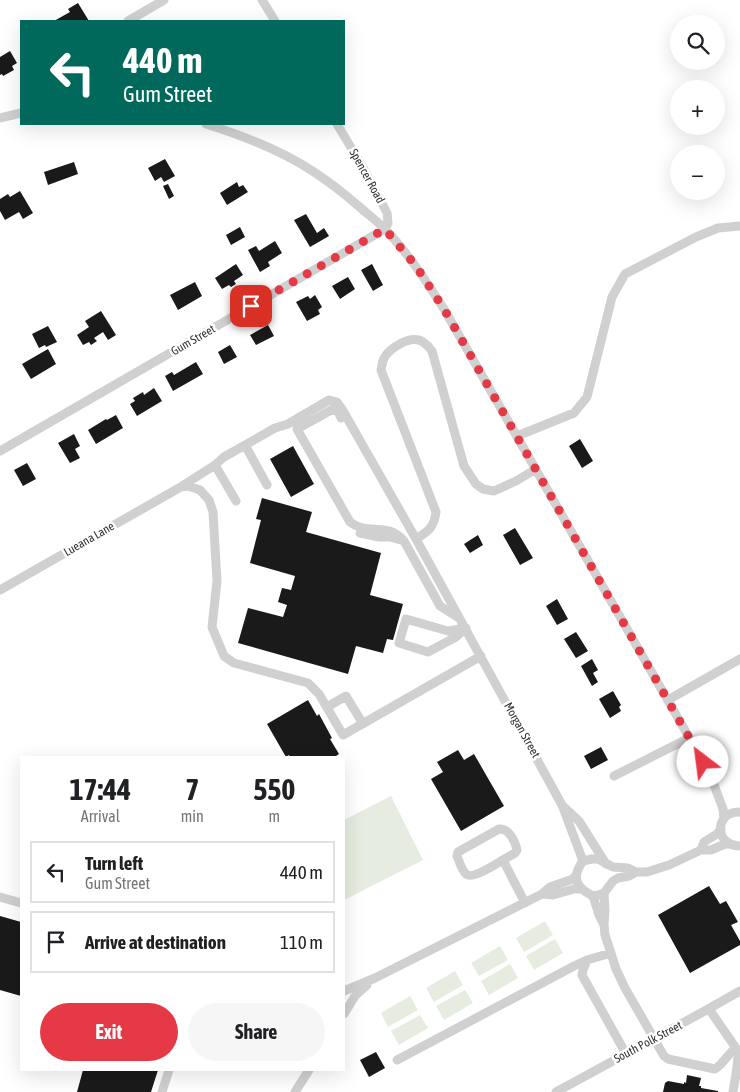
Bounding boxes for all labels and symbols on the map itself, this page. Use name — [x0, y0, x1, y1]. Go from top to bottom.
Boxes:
street label: Spencer Road — [346, 146, 388, 206]
pin — [230, 285, 272, 327]
street label: Gum Street — [168, 321, 218, 358]
street label: Lueana Lane — [61, 519, 117, 559]
street label: Morgan Street — [501, 700, 543, 761]
position arrow — [676, 735, 728, 787]
street label: South Polk Street — [611, 1018, 685, 1066]

